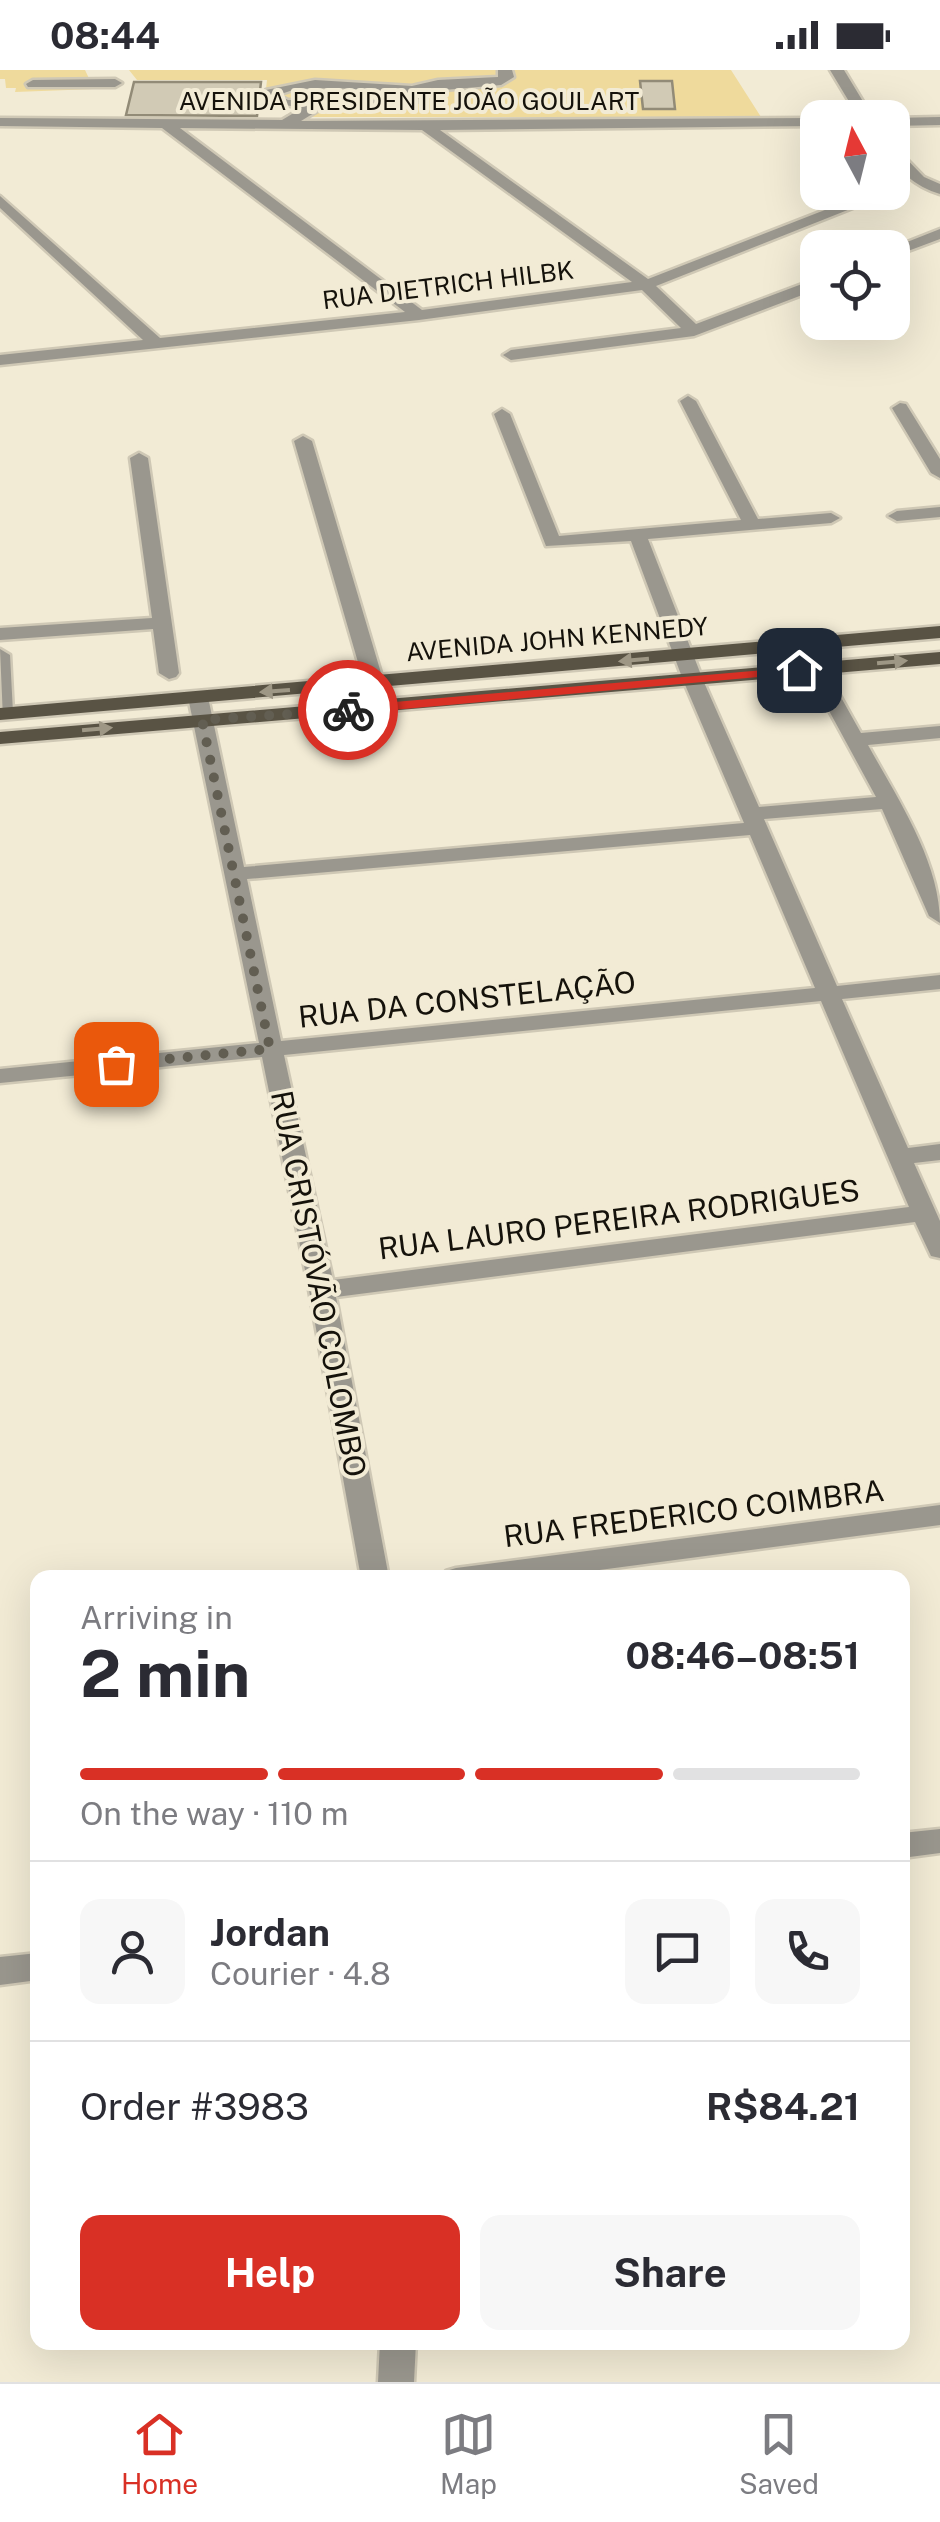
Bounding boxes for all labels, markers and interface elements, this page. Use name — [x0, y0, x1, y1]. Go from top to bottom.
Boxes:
text: 08:44 — [50, 13, 160, 58]
street label: AVENIDA PRESIDENTE JOÃO GOULART — [179, 86, 639, 116]
north arrow — [800, 100, 910, 210]
map controls — [800, 100, 910, 340]
button: locate — [800, 230, 910, 340]
street label: RUA DIETRICH HILBK — [321, 255, 575, 315]
street label: AVENIDA JOHN KENNEDY — [405, 611, 709, 667]
pin — [757, 628, 842, 713]
icon: home — [772, 643, 827, 698]
one-way arrow — [617, 652, 649, 668]
one-way arrow — [876, 654, 908, 670]
courier — [298, 660, 398, 760]
one-way arrow — [259, 683, 291, 699]
icon: bike — [321, 683, 376, 738]
one-way arrow — [82, 721, 114, 737]
street label: RUA DA CONSTELAÇÃO — [296, 963, 637, 1035]
pin — [74, 1022, 159, 1107]
icon: bag — [89, 1037, 144, 1092]
street label: RUA CRISTÓVÃO COLOMBO — [264, 1088, 374, 1480]
street label: RUA LAURO PEREIRA RODRIGUES — [376, 1172, 862, 1266]
street label: RUA FREDERICO COIMBRA — [501, 1472, 886, 1554]
text: Arriving in — [80, 1599, 233, 1636]
text: 08:46–08:51 — [625, 1633, 860, 1678]
text: 2 min — [80, 1635, 250, 1712]
text: On the way · 110 m — [80, 1795, 348, 1832]
button: person — [80, 1899, 185, 2004]
button: chat — [625, 1899, 730, 2004]
button: phone — [755, 1899, 860, 2004]
text: Jordan — [210, 1910, 330, 1955]
text: Courier · 4.8 — [210, 1955, 391, 1992]
text: Order #3983 — [80, 2084, 309, 2129]
text: R$84.21 — [706, 2084, 860, 2129]
button: Help — [80, 2215, 460, 2330]
button: Share — [480, 2215, 860, 2330]
tab: Home — [121, 2407, 198, 2500]
tab: Map — [440, 2407, 497, 2500]
tab: Saved — [739, 2407, 819, 2500]

